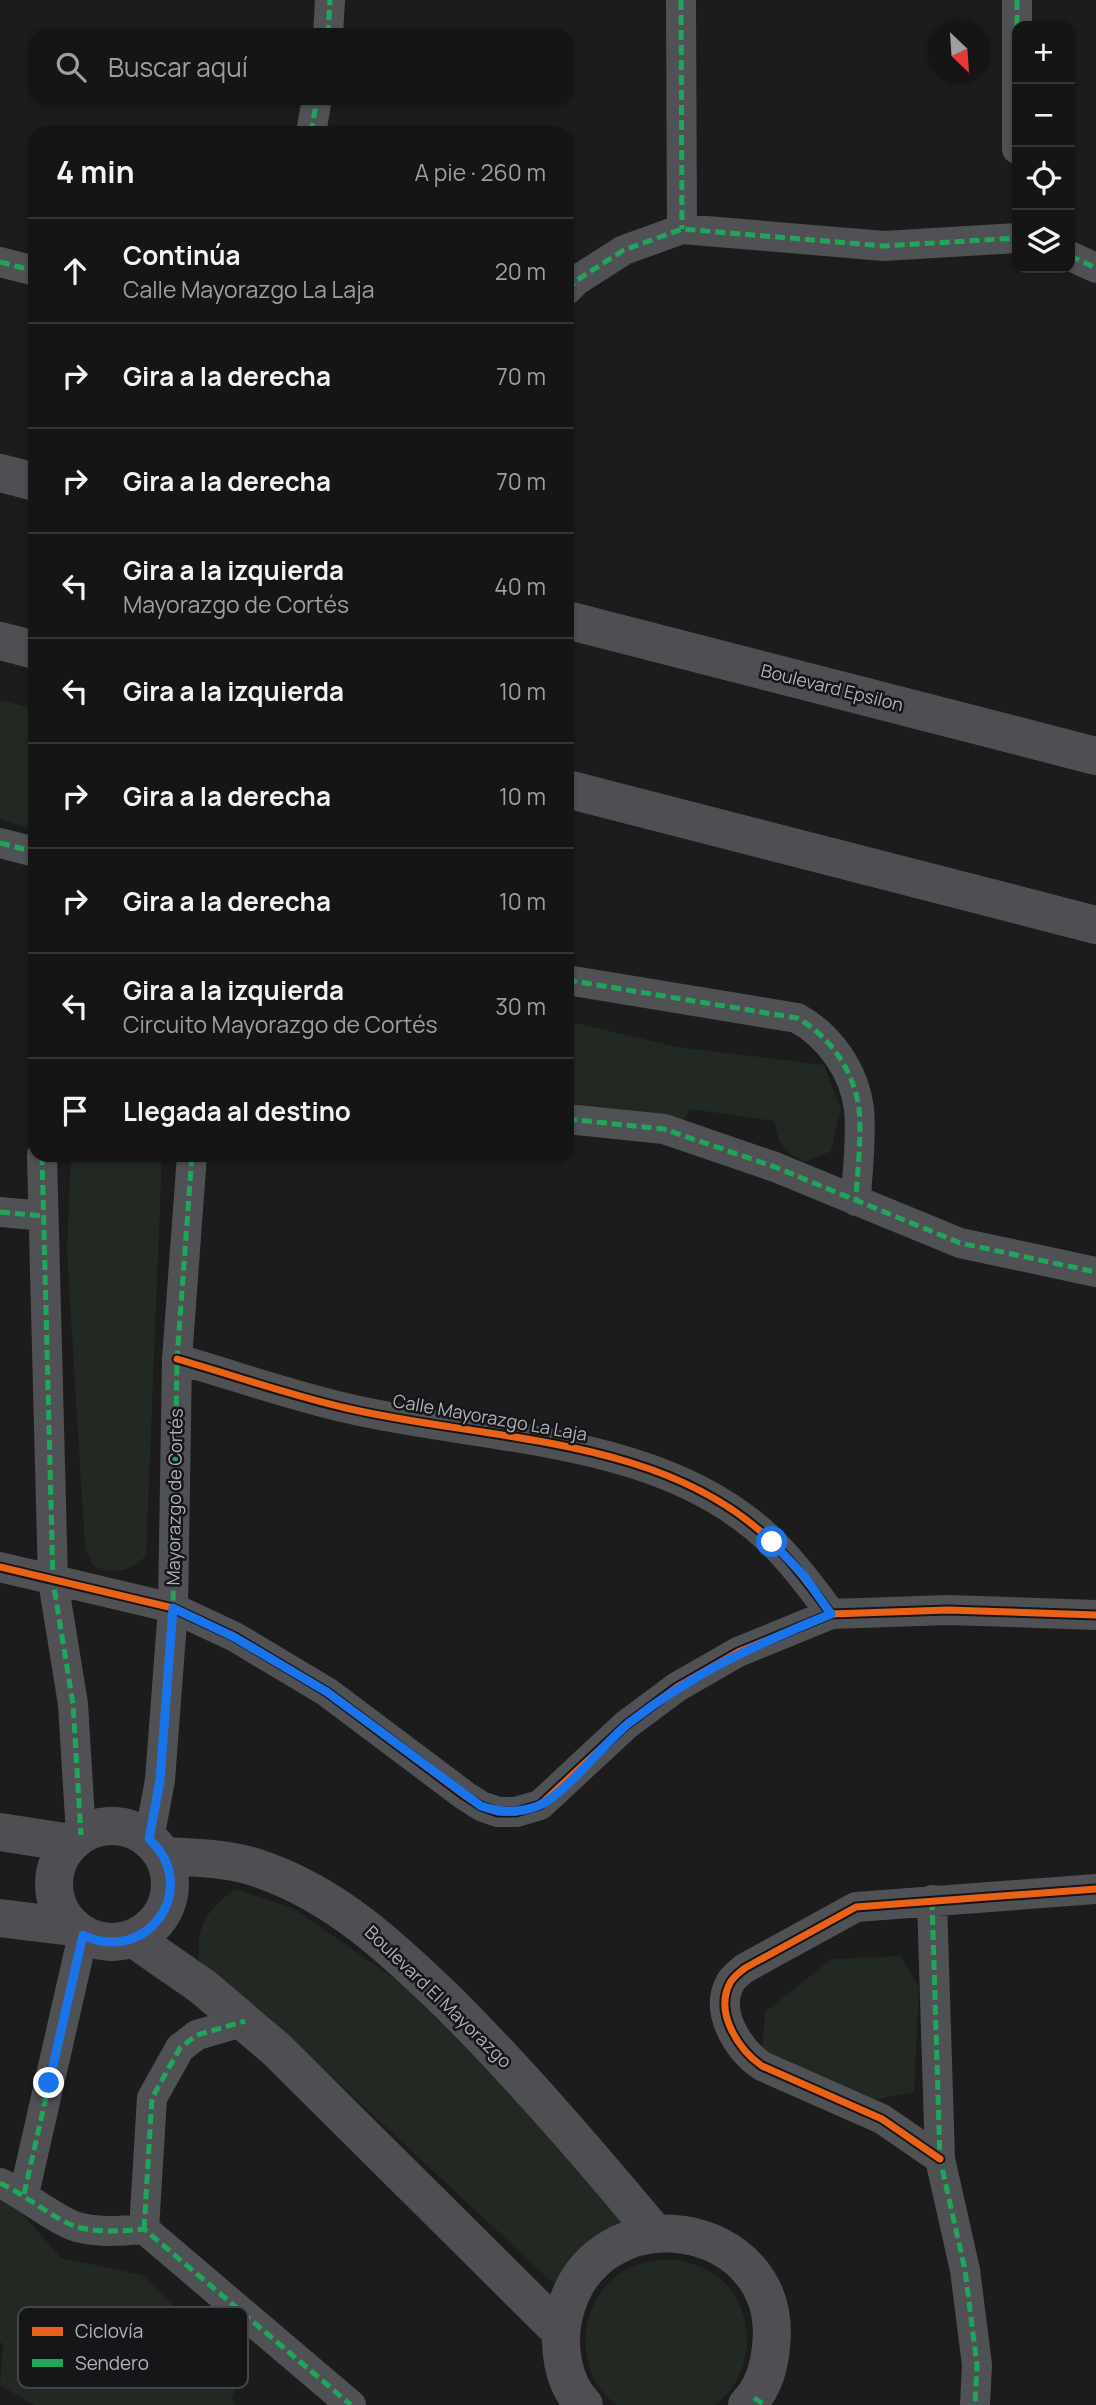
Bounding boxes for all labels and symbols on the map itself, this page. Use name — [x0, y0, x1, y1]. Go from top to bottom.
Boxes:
north arrow — [928, 21, 991, 84]
street label: Boulevard Epsilon — [759, 658, 906, 716]
street label: Calle Mayorazgo La Laja — [391, 1388, 589, 1446]
street label: Mayorazgo de Cortés — [160, 1408, 188, 1586]
route start — [756, 1526, 787, 1557]
street label: Boulevard El Mayorazgo — [360, 1920, 517, 2073]
route end — [33, 2067, 64, 2098]
legend — [18, 2307, 248, 2388]
text: Ciclovía — [75, 2318, 143, 2344]
text: Sendero — [75, 2350, 149, 2376]

